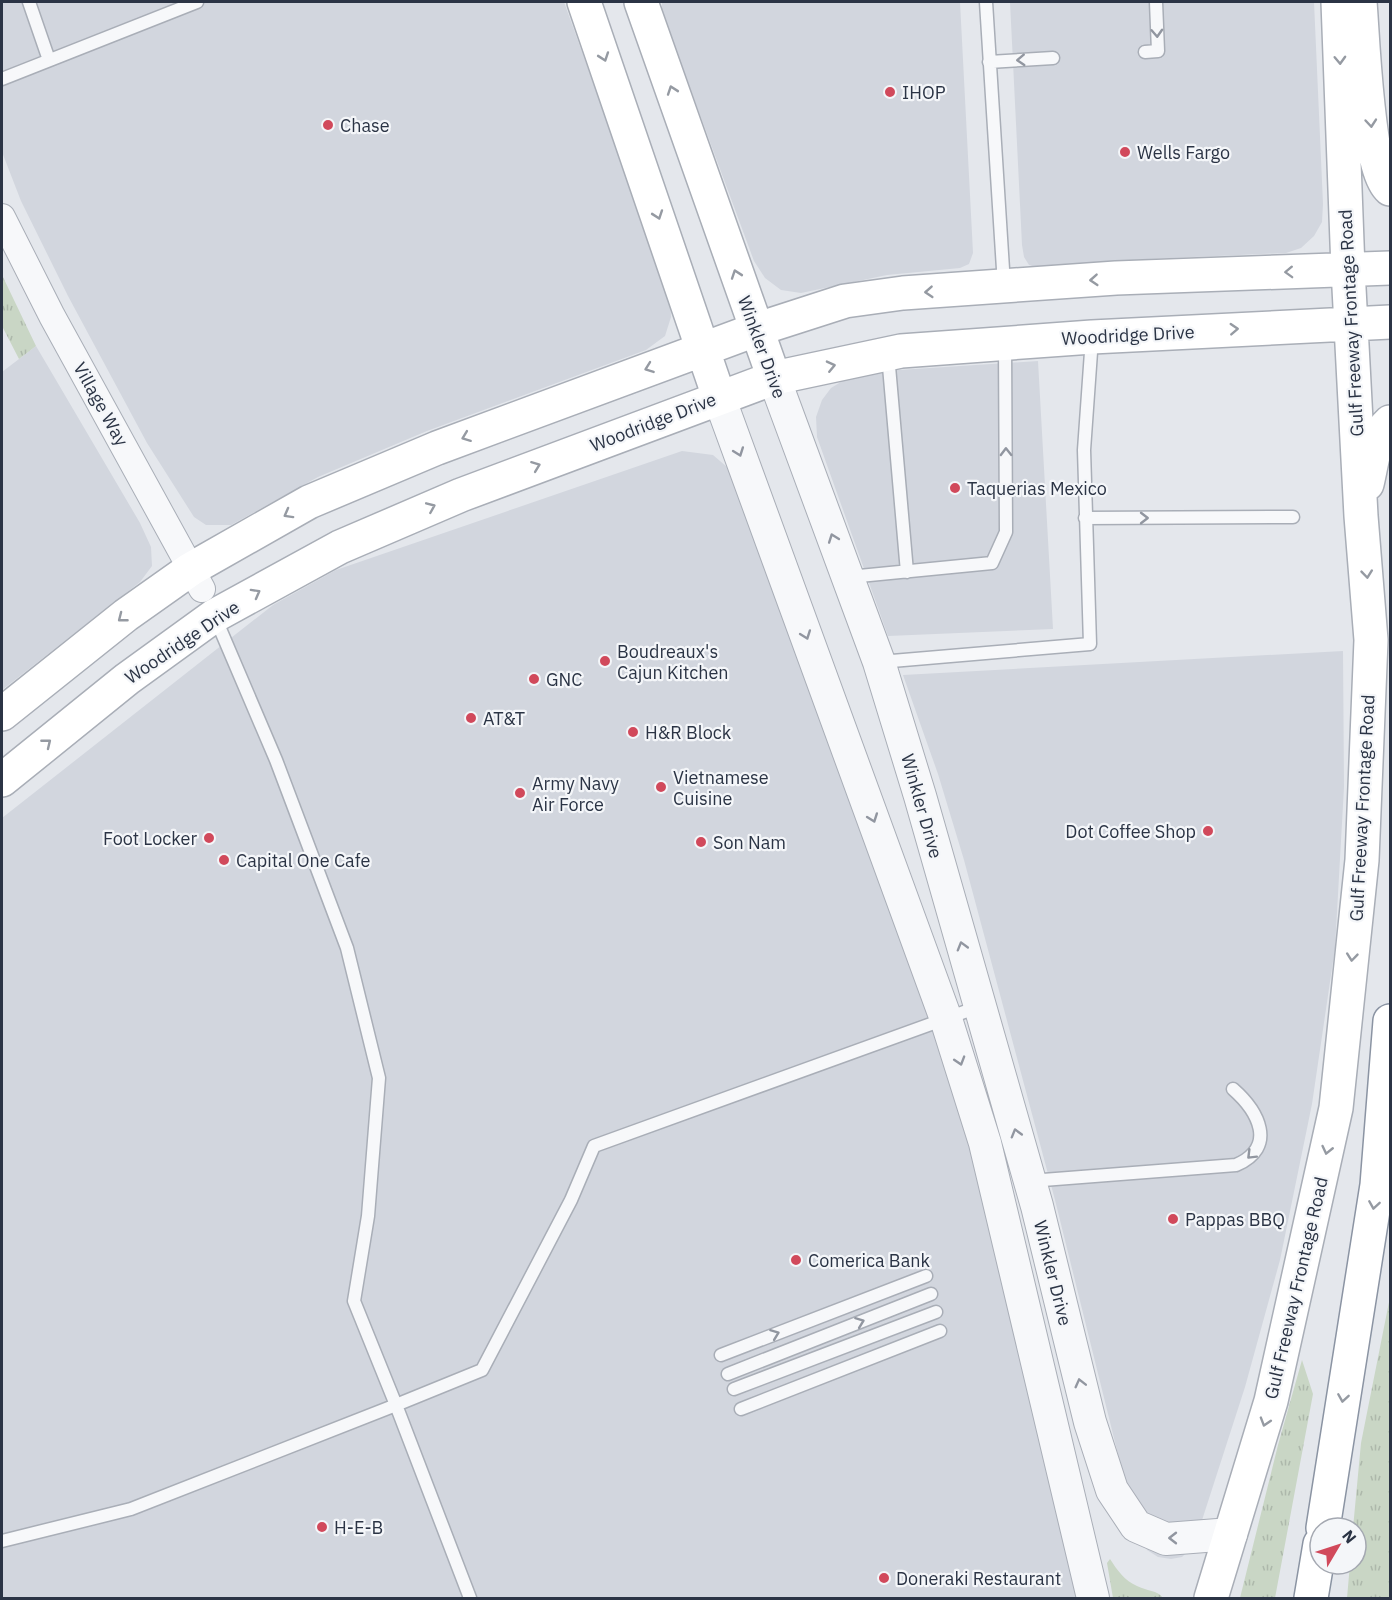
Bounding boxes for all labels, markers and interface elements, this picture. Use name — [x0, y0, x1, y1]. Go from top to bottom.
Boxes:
one-way arrow — [1151, 28, 1164, 37]
one-way arrow — [596, 51, 609, 62]
one-way arrow — [1016, 53, 1025, 66]
one-way arrow — [1334, 55, 1347, 64]
place label: IHOP — [902, 81, 946, 104]
one-way arrow — [666, 85, 679, 96]
marker: IHOP — [883, 85, 897, 99]
place label: Chase — [340, 114, 390, 137]
marker: Chase — [321, 118, 335, 132]
one-way arrow — [1364, 118, 1377, 127]
place label: Wells Fargo — [1137, 141, 1230, 164]
marker: Wells Fargo — [1118, 145, 1132, 159]
one-way arrow — [651, 209, 664, 220]
street label: Gulf Freeway Frontage Road — [1334, 209, 1368, 437]
one-way arrow — [1285, 265, 1294, 278]
one-way arrow — [730, 270, 743, 280]
one-way arrow — [1090, 273, 1099, 286]
one-way arrow — [924, 285, 933, 298]
street label: Winkler Drive — [733, 292, 791, 402]
street label: Woodridge Drive — [1061, 320, 1195, 350]
one-way arrow — [1229, 323, 1238, 336]
street label: Village Way — [68, 358, 134, 450]
one-way arrow — [644, 360, 654, 373]
one-way arrow — [825, 360, 835, 373]
street label: Woodridge Drive — [587, 387, 719, 457]
one-way arrow — [461, 429, 472, 442]
one-way arrow — [732, 446, 745, 457]
one-way arrow — [999, 448, 1012, 457]
one-way arrow — [530, 461, 540, 474]
place label: Taquerias Mexico — [967, 477, 1107, 500]
marker: Taquerias Mexico — [948, 481, 962, 495]
one-way arrow — [425, 503, 436, 515]
one-way arrow — [283, 507, 294, 518]
one-way arrow — [1139, 512, 1148, 524]
one-way arrow — [828, 534, 840, 545]
one-way arrow — [1360, 569, 1373, 579]
one-way arrow — [250, 589, 260, 600]
street label: Woodridge Drive — [120, 595, 244, 689]
one-way arrow — [118, 610, 129, 621]
one-way arrow — [799, 629, 812, 640]
place label: Boudreaux's Cajun Kitchen — [617, 640, 729, 684]
marker: Boudreaux's Cajun Kitchen — [598, 654, 612, 668]
place label: GNC — [546, 668, 582, 691]
marker: GNC — [527, 672, 541, 686]
street label: Gulf Freeway Frontage Road — [1345, 694, 1379, 922]
place label: AT&T — [483, 707, 525, 730]
marker: AT&T — [464, 711, 478, 725]
place label: H&R Block — [645, 721, 732, 744]
marker: H&R Block — [626, 725, 640, 739]
one-way arrow — [40, 740, 51, 751]
street label: Winkler Drive — [896, 751, 948, 861]
place label: Vietnamese Cuisine — [673, 766, 769, 810]
place label: Army Navy Air Force — [532, 772, 619, 816]
marker: Vietnamese Cuisine — [654, 780, 668, 794]
marker: Army Navy Air Force — [513, 786, 527, 800]
one-way arrow — [866, 812, 879, 823]
place label: Dot Coffee Shop — [1065, 820, 1196, 843]
marker: Dot Coffee Shop — [1201, 824, 1215, 838]
place label: Foot Locker — [103, 827, 197, 850]
marker: Foot Locker — [202, 831, 216, 845]
place label: Son Nam — [713, 831, 786, 854]
marker: Son Nam — [694, 835, 708, 849]
place label: Capital One Cafe — [236, 849, 370, 872]
marker: Capital One Cafe — [217, 853, 231, 867]
one-way arrow — [957, 941, 969, 951]
one-way arrow — [1346, 953, 1359, 962]
one-way arrow — [952, 1055, 965, 1066]
one-way arrow — [1011, 1128, 1023, 1139]
one-way arrow — [1321, 1145, 1334, 1155]
one-way arrow — [1247, 1148, 1257, 1159]
street label: Gulf Freeway Frontage Road — [1259, 1175, 1333, 1401]
one-way arrow — [1368, 1200, 1381, 1210]
place label: Pappas BBQ — [1185, 1208, 1285, 1231]
marker: Pappas BBQ — [1166, 1212, 1180, 1226]
street label: Winkler Drive — [1029, 1218, 1077, 1328]
place label: Comerica Bank — [808, 1249, 930, 1272]
marker: Comerica Bank — [789, 1253, 803, 1267]
one-way arrow — [855, 1316, 865, 1329]
one-way arrow — [769, 1329, 780, 1341]
one-way arrow — [1074, 1378, 1087, 1388]
one-way arrow — [1338, 1393, 1350, 1402]
one-way arrow — [1260, 1416, 1272, 1427]
place label: H-E-B — [334, 1516, 383, 1539]
north arrow — [1308, 1516, 1368, 1576]
marker: H-E-B — [315, 1520, 329, 1534]
text: N — [1338, 1526, 1361, 1547]
one-way arrow — [1168, 1532, 1177, 1544]
place label: Doneraki Restaurant — [896, 1567, 1061, 1590]
marker: Doneraki Restaurant — [877, 1571, 891, 1585]

